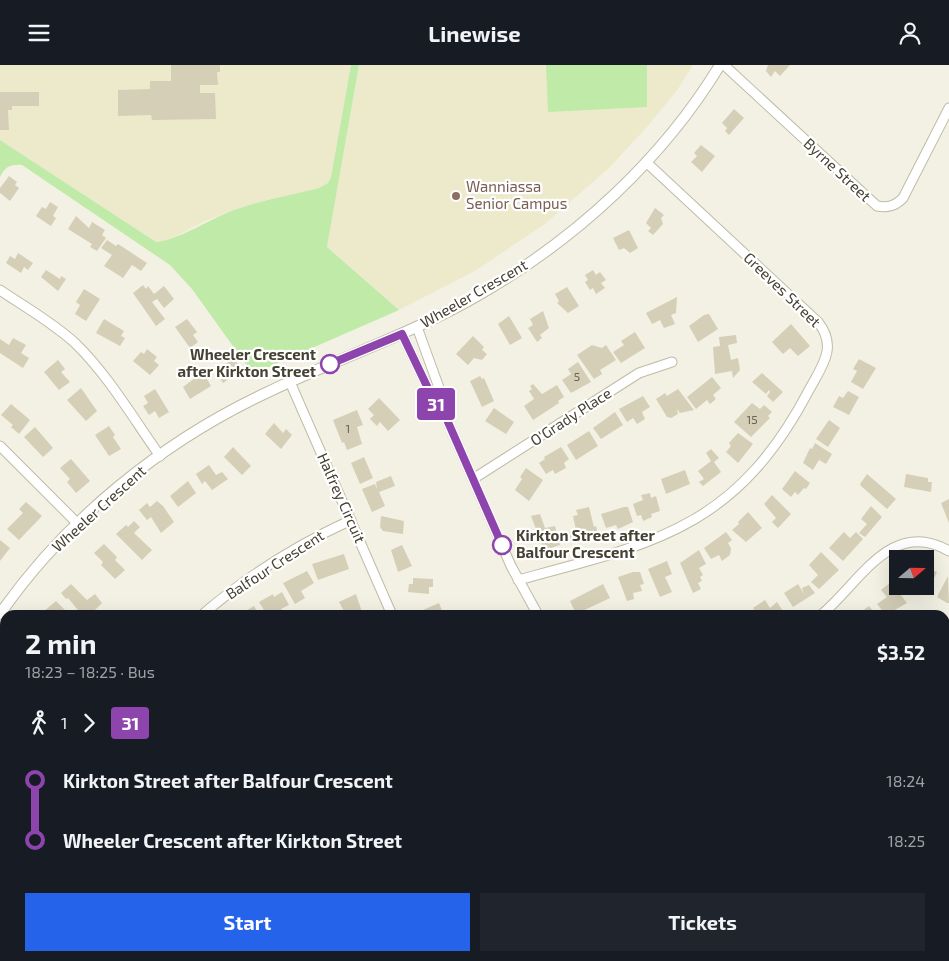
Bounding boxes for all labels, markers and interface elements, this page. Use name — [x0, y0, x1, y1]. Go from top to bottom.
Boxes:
icon: menu — [25, 19, 53, 47]
icon: person — [896, 19, 924, 47]
text: Linewise — [428, 20, 521, 46]
street label: Byrne Street — [800, 134, 875, 205]
place label: Wanniassa Senior Campus — [466, 177, 567, 212]
marker: Wanniassa Senior Campus — [450, 190, 462, 202]
street label: Greeves Street — [741, 248, 825, 331]
street label: Wheeler Crescent — [417, 255, 530, 331]
place label: Wheeler Crescent after Kirkton Street — [177, 345, 316, 380]
marker: Wheeler Crescent after Kirkton Street — [320, 354, 340, 374]
house number: 5 — [574, 369, 580, 383]
street label: O'Grady Place — [526, 383, 614, 449]
line badge: 31 — [414, 388, 458, 420]
text: 31 — [427, 393, 445, 415]
house number: 15 — [746, 412, 758, 426]
house number: 1 — [346, 421, 350, 435]
street label: Halfrey Circuit — [314, 450, 370, 546]
street label: Wheeler Crescent — [48, 461, 149, 555]
street label: Balfour Crescent — [222, 526, 327, 603]
place label: Kirkton Street after Balfour Crescent — [516, 526, 655, 561]
marker: Kirkton Street after Balfour Crescent — [492, 535, 512, 555]
north arrow — [889, 550, 934, 595]
map controls — [889, 550, 934, 595]
text: 2 min — [25, 626, 97, 660]
text: $3.52 — [877, 641, 925, 664]
text: 18:23 – 18:25 · Bus — [25, 662, 155, 681]
icon: walk — [25, 709, 53, 737]
icon: forward — [75, 709, 103, 737]
text: 31 — [121, 712, 139, 734]
text: 1 — [61, 713, 67, 732]
text: Kirkton Street after Balfour Crescent — [63, 769, 393, 792]
text: 18:24 — [886, 771, 925, 790]
text: Wheeler Crescent after Kirkton Street — [63, 829, 402, 852]
text: 18:25 — [888, 831, 925, 850]
button: Start — [25, 893, 470, 951]
button: Tickets — [480, 893, 925, 951]

